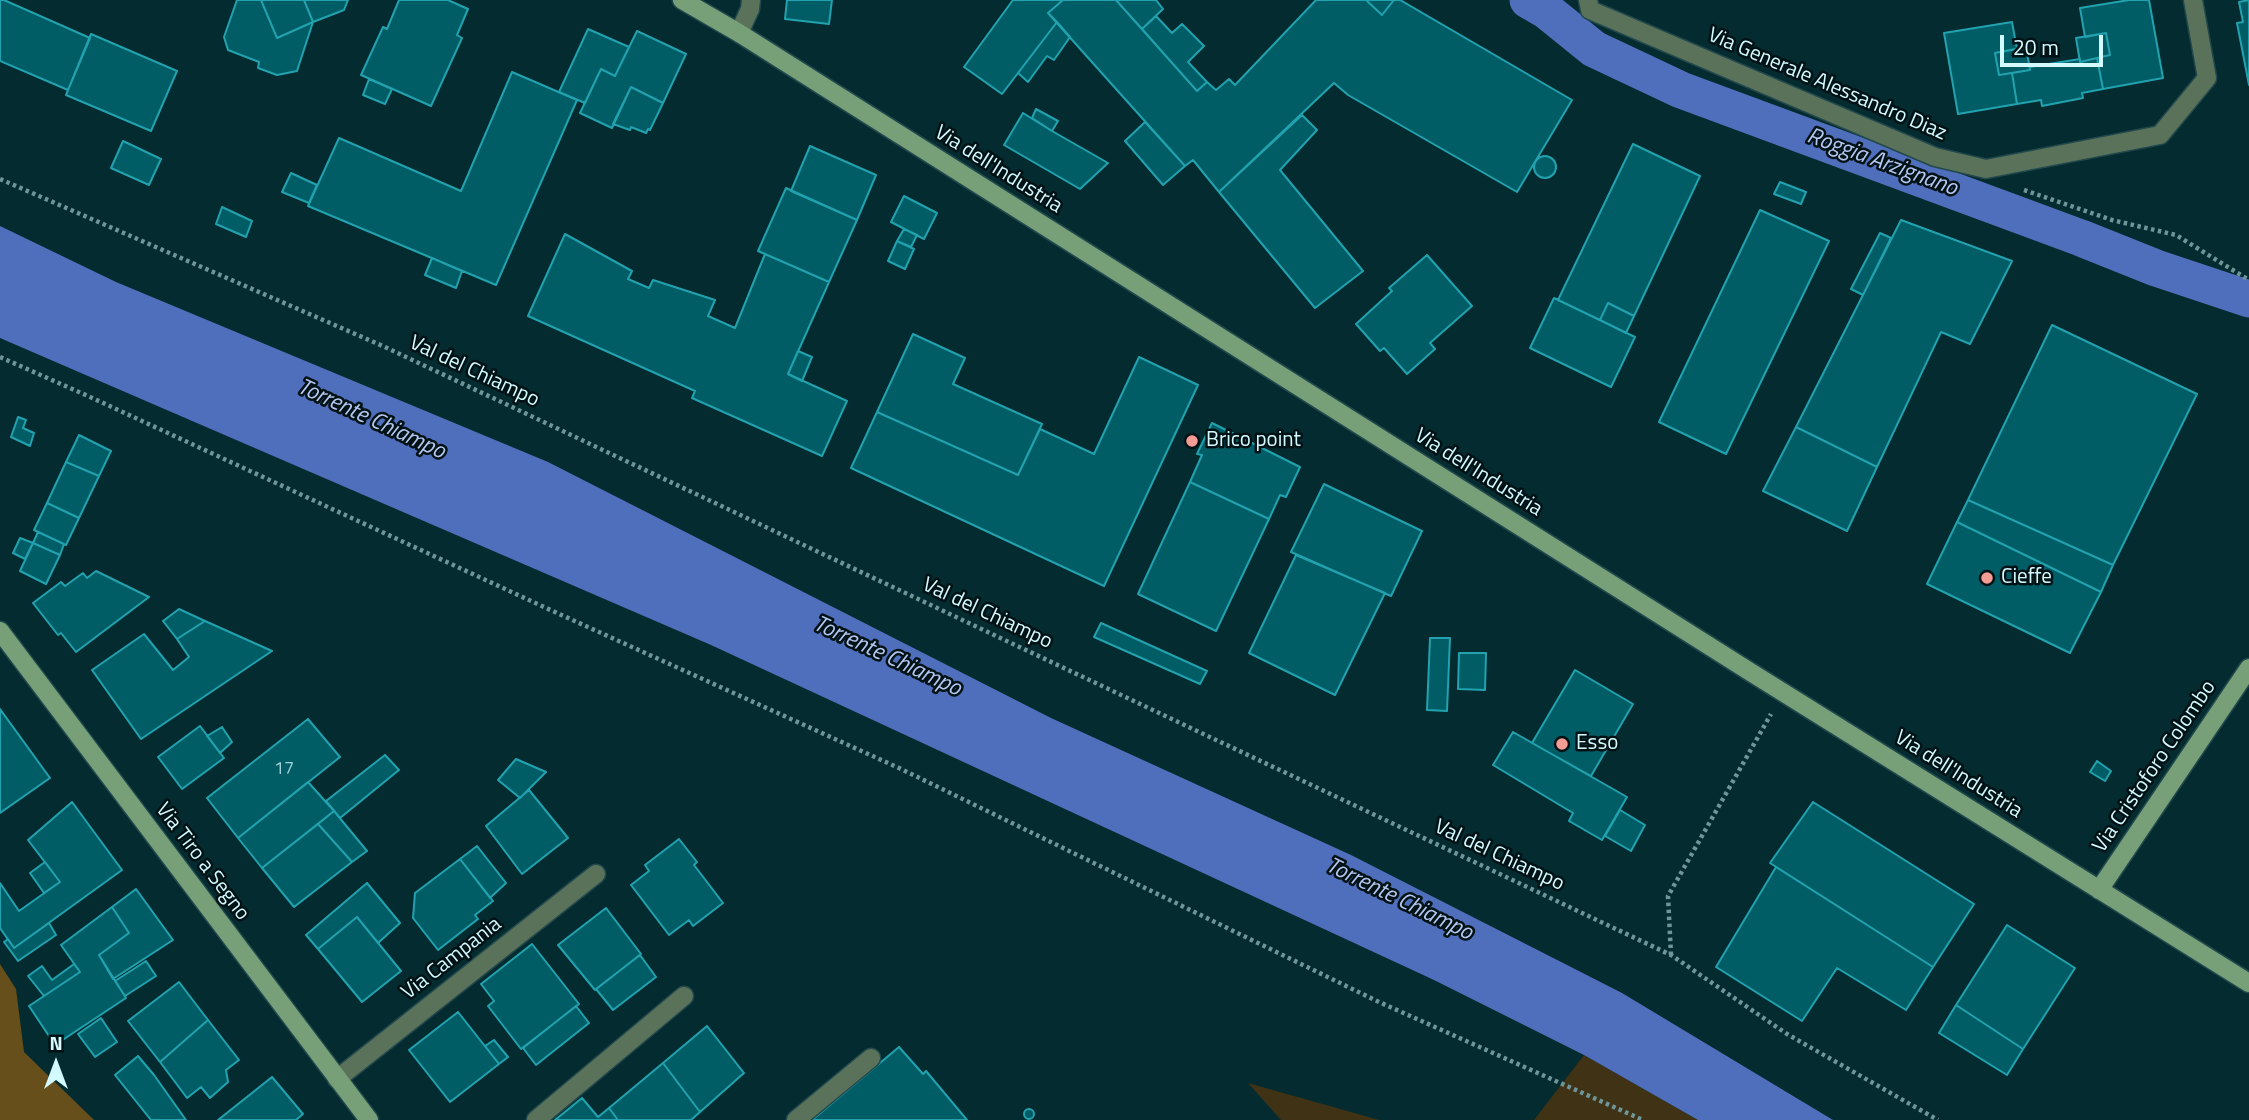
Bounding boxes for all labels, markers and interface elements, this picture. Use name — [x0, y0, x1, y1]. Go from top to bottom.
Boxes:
scale bar — [2004, 21, 2107, 65]
street label: Via Generale Alessandro Diaz — [1704, 23, 1950, 147]
text: 20 m — [2013, 31, 2059, 63]
street label: Via dell'Industria — [929, 121, 1067, 219]
water label: Roggia Arzignano — [1803, 123, 1961, 203]
street label: Val del Chiampo — [405, 331, 543, 413]
water label: Torrente Chiampo — [293, 374, 449, 466]
street label: Via dell'Industria — [1409, 424, 1547, 522]
place label: Brico point — [1206, 428, 1301, 454]
marker: Brico point — [1184, 433, 1200, 449]
place label: Cieffe — [2001, 565, 2052, 591]
marker: Cieffe — [1979, 570, 1995, 586]
street label: Val del Chiampo — [918, 573, 1056, 655]
water label: Torrente Chiampo — [809, 611, 965, 703]
street label: Via Cristoforo Colombo — [2088, 676, 2222, 858]
street label: Via dell'Industria — [1889, 726, 2027, 824]
place label: Esso — [1576, 731, 1618, 757]
marker: Esso — [1554, 736, 1570, 752]
house number: 17 — [274, 759, 294, 781]
street label: Via Tiro a Segno — [150, 798, 254, 926]
street label: Val del Chiampo — [1430, 815, 1568, 897]
water label: Torrente Chiampo — [1321, 853, 1477, 947]
street label: Via Campania — [397, 912, 507, 1006]
text: N — [49, 1028, 63, 1057]
north arrow — [21, 1029, 91, 1099]

